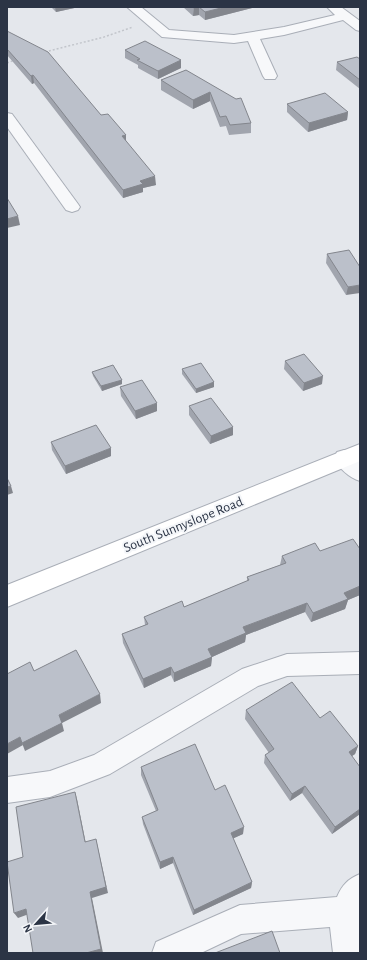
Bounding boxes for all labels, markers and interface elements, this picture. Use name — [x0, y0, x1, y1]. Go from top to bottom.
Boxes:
street label: South Sunnyslope Road — [122, 495, 245, 555]
north arrow — [16, 904, 56, 944]
text: N — [21, 922, 34, 934]

